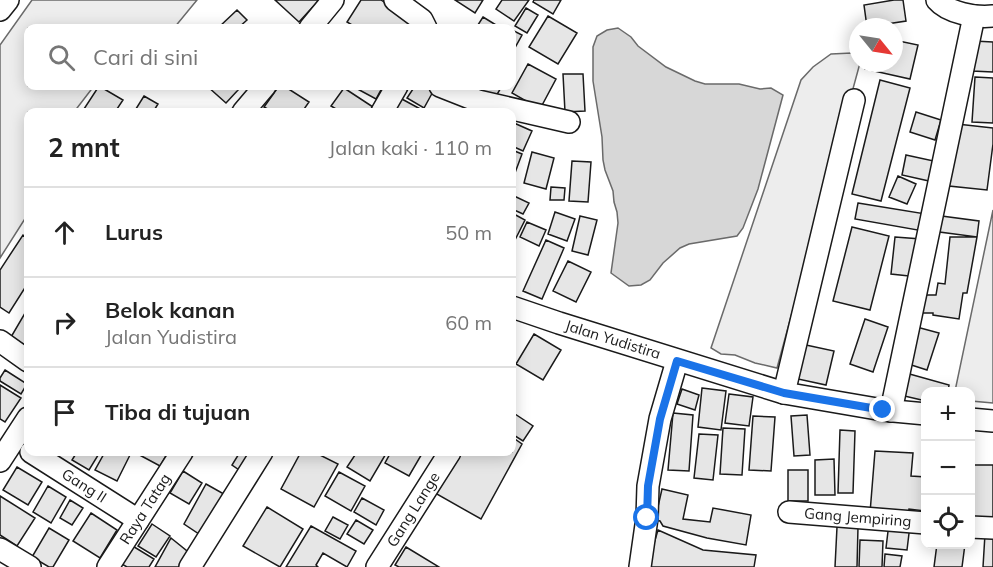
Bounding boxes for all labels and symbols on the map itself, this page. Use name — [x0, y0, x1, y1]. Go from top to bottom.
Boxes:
north arrow — [849, 18, 903, 72]
street label: Jalan Yudistira — [563, 315, 663, 363]
route end — [869, 396, 895, 422]
street label: Gang II — [58, 464, 110, 507]
street label: Gang Lange — [382, 468, 444, 550]
street label: Raya Tatag — [115, 470, 175, 548]
street label: Gang Jempiring — [803, 503, 912, 531]
route start — [633, 504, 659, 530]

